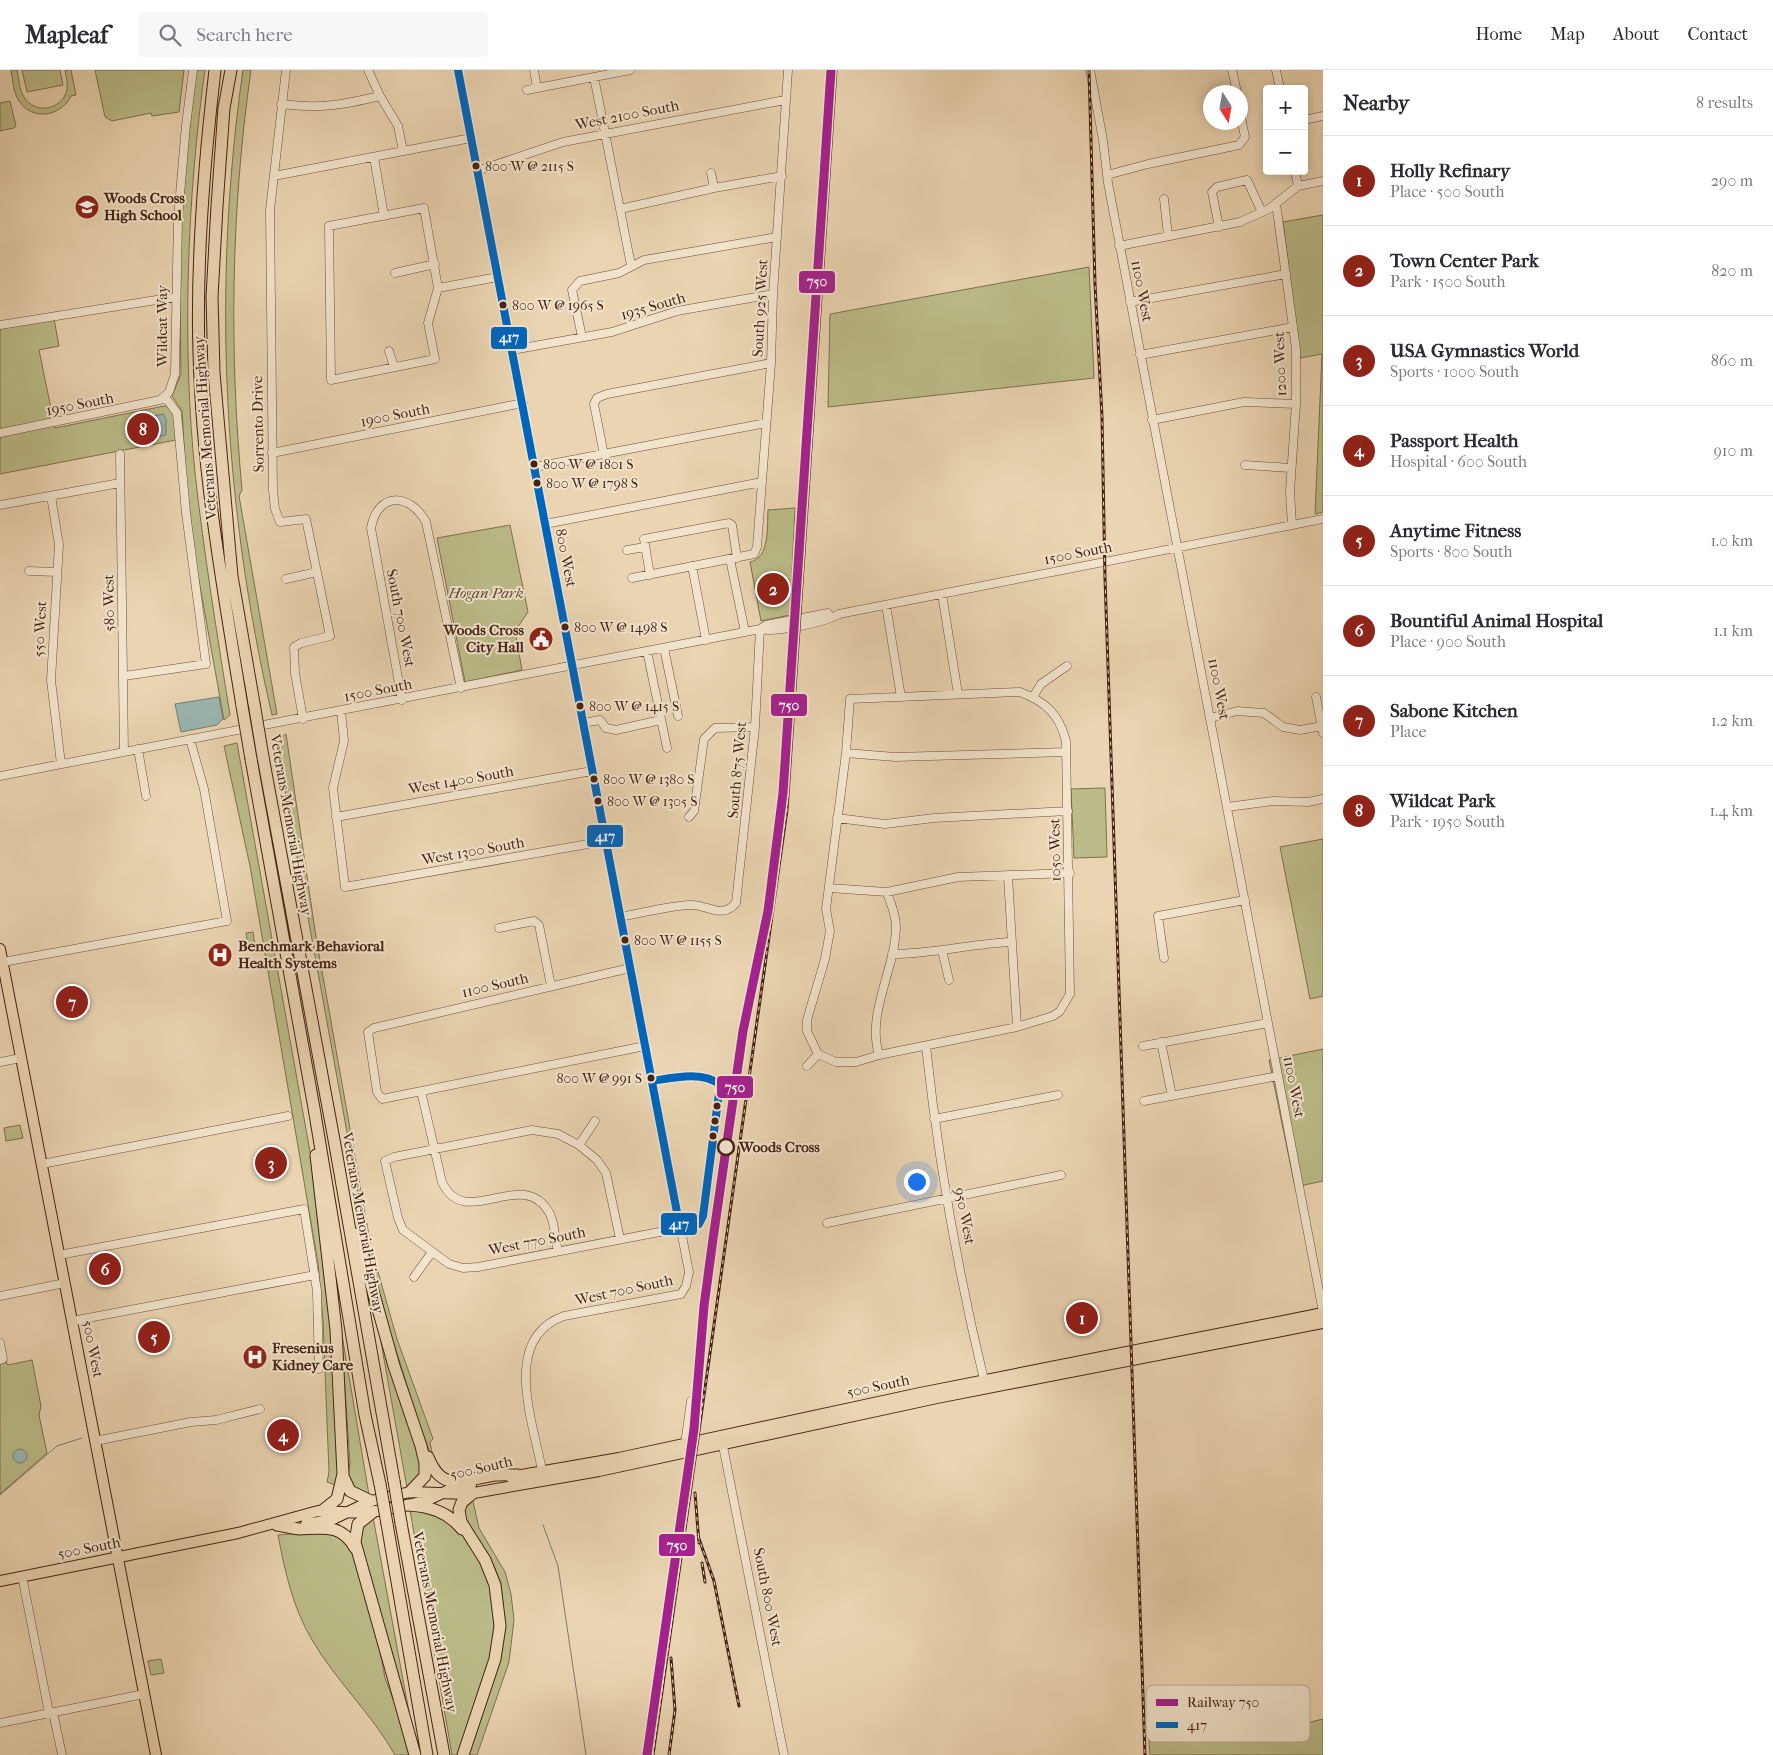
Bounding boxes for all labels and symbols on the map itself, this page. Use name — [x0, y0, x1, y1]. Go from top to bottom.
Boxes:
north arrow — [1203, 85, 1248, 130]
street label: West 2100 South — [573, 96, 681, 134]
place label: 800 W @ 2115 S — [485, 158, 574, 175]
marker: 800 W @ 2115 S — [471, 161, 481, 171]
place label: Woods Cross High School — [103, 189, 185, 224]
school or university icon: Woods Cross High School — [74, 194, 100, 220]
street label: South 925 West — [748, 258, 772, 357]
street label: 1100 West — [1127, 259, 1157, 324]
line badge: 750 — [798, 270, 836, 294]
text: 750 — [806, 273, 828, 290]
street label: Wildcat Way — [153, 284, 171, 368]
street label: 1935 South — [619, 288, 688, 324]
place label: 800 W @ 1965 S — [512, 297, 604, 314]
marker: 800 W @ 1965 S — [498, 300, 508, 310]
line badge: 417 — [490, 326, 528, 350]
text: 417 — [498, 329, 519, 346]
street label: 1200 West — [1270, 331, 1290, 397]
street label: Veterans Memorial Highway — [190, 335, 220, 521]
street label: Sorrento Drive — [248, 375, 268, 473]
street label: 1950 South — [45, 389, 116, 419]
street label: 1900 South — [359, 399, 432, 431]
pin: 8 — [127, 410, 159, 448]
place label: 800 W @ 1801 S — [543, 456, 634, 473]
marker: 800 W @ 1801 S — [529, 459, 539, 469]
place label: 800 W @ 1798 S — [546, 475, 638, 492]
marker: 800 W @ 1798 S — [532, 478, 542, 488]
street label: 800 West — [552, 527, 581, 589]
street label: 1500 South — [1042, 537, 1114, 568]
street label: South 700 West — [383, 567, 419, 669]
pin: 2 — [757, 570, 789, 608]
street label: 580 West — [99, 573, 119, 632]
park label: Hogan Park — [447, 584, 524, 602]
street label: 550 West — [30, 600, 50, 658]
place label: 800 W @ 1498 S — [574, 619, 668, 636]
place label: Woods Cross City Hall — [442, 621, 525, 656]
marker: 800 W @ 1498 S — [560, 622, 570, 632]
public building icon: Woods Cross City Hall — [528, 626, 554, 652]
street label: 1100 West — [1204, 657, 1234, 722]
street label: 1500 South — [342, 674, 414, 705]
line badge: 750 — [770, 693, 808, 717]
text: 750 — [778, 697, 800, 714]
place label: 800 W @ 1415 S — [589, 698, 679, 715]
marker: 800 W @ 1415 S — [575, 701, 585, 711]
street label: South 875 West — [724, 720, 750, 819]
street label: Veterans Memorial Highway — [266, 732, 316, 918]
street label: West 1400 South — [406, 762, 516, 798]
place label: 800 W @ 1380 S — [603, 771, 694, 788]
marker: 800 W @ 1380 S — [589, 774, 599, 784]
place label: 800 W @ 1305 S — [607, 793, 697, 810]
marker: 800 W @ 1305 S — [593, 796, 603, 806]
street label: 1050 West — [1045, 817, 1065, 882]
line badge: 417 — [586, 824, 624, 848]
text: 417 — [594, 828, 615, 845]
street label: West 1300 South — [419, 833, 526, 869]
place label: 800 W @ 1155 S — [634, 932, 722, 949]
marker: 800 W @ 1155 S — [620, 935, 630, 945]
place label: Benchmark Behavioral Health Systems — [238, 937, 385, 972]
hospital icon: Benchmark Behavioral Health Systems — [207, 942, 233, 968]
street label: 1100 South — [460, 968, 531, 1001]
pin: 7 — [56, 983, 88, 1021]
street label: 1100 West — [1279, 1055, 1309, 1120]
place label: 800 W @ 991 S — [556, 1070, 642, 1087]
marker: 800 W @ 991 S — [646, 1073, 656, 1083]
line badge: 750 — [716, 1075, 754, 1099]
text: 750 — [724, 1079, 746, 1096]
unlabelled marker — [712, 1101, 722, 1111]
unlabelled marker — [710, 1116, 720, 1126]
street label: Veterans Memorial Highway — [338, 1130, 388, 1316]
unlabelled marker — [708, 1131, 718, 1141]
marker: Woods Cross — [717, 1138, 735, 1156]
place label: Woods Cross — [738, 1138, 820, 1156]
pin: 3 — [255, 1144, 287, 1182]
your location — [904, 1169, 930, 1195]
street label: 950 West — [951, 1186, 979, 1247]
line badge: 417 — [660, 1212, 698, 1236]
text: 417 — [668, 1216, 689, 1233]
street label: West 770 South — [486, 1223, 588, 1259]
pin: 6 — [89, 1250, 121, 1288]
street label: West 700 South — [572, 1271, 675, 1309]
pin: 1 — [1066, 1299, 1098, 1337]
pin: 5 — [138, 1318, 170, 1356]
street label: 500 West — [79, 1319, 108, 1380]
place label: Fresenius Kidney Care — [271, 1339, 354, 1374]
hospital icon: Fresenius Kidney Care — [242, 1344, 268, 1370]
street label: 500 South — [845, 1370, 912, 1401]
pin: 4 — [267, 1416, 299, 1454]
street label: 500 South — [448, 1452, 515, 1484]
street label: Veterans Memorial Highway — [408, 1529, 462, 1715]
street label: 500 South — [56, 1533, 123, 1563]
line badge: 750 — [658, 1533, 696, 1557]
text: 750 — [666, 1537, 688, 1554]
street label: South 800 West — [750, 1546, 786, 1648]
legend — [1146, 1685, 1310, 1742]
text: Railway 750 — [1187, 1694, 1259, 1711]
text: 417 — [1187, 1717, 1207, 1734]

